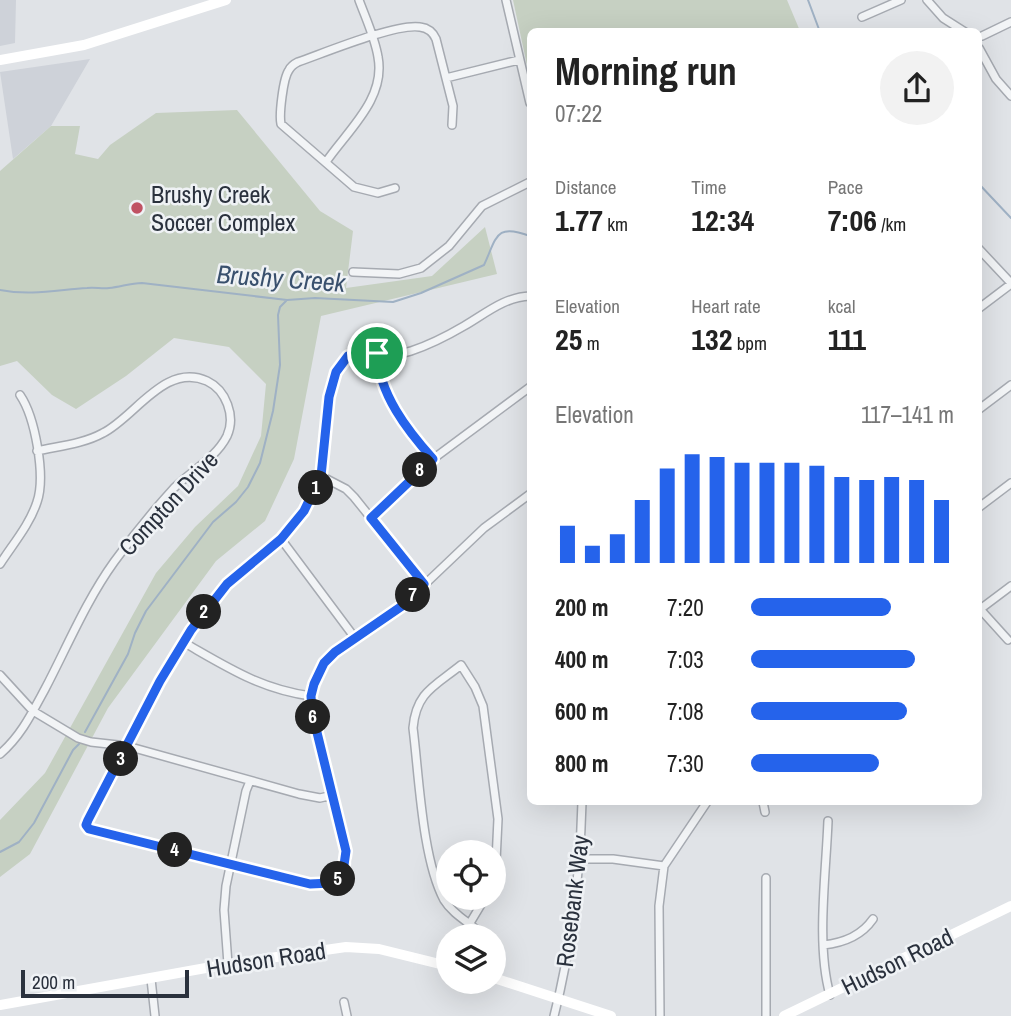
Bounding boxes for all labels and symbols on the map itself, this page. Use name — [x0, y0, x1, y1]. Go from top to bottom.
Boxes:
place label: Brushy Creek Soccer Complex — [151, 178, 296, 238]
marker: Brushy Creek Soccer Complex — [129, 200, 145, 216]
water label: Brushy Creek — [215, 256, 348, 300]
pin — [347, 323, 407, 383]
street label: Compton Drive — [111, 444, 225, 562]
pin: 8 — [402, 452, 438, 488]
pin: 1 — [298, 470, 334, 505]
pin: 7 — [396, 578, 430, 612]
pin: 2 — [186, 594, 222, 630]
pin: 6 — [296, 700, 330, 734]
pin: 3 — [104, 742, 138, 776]
pin: 4 — [158, 832, 192, 868]
street label: Rosebank Way — [548, 833, 596, 969]
pin: 5 — [320, 862, 356, 896]
street label: Hudson Road — [836, 920, 958, 1002]
street label: Hudson Road — [204, 934, 328, 984]
scale bar — [21, 967, 189, 999]

